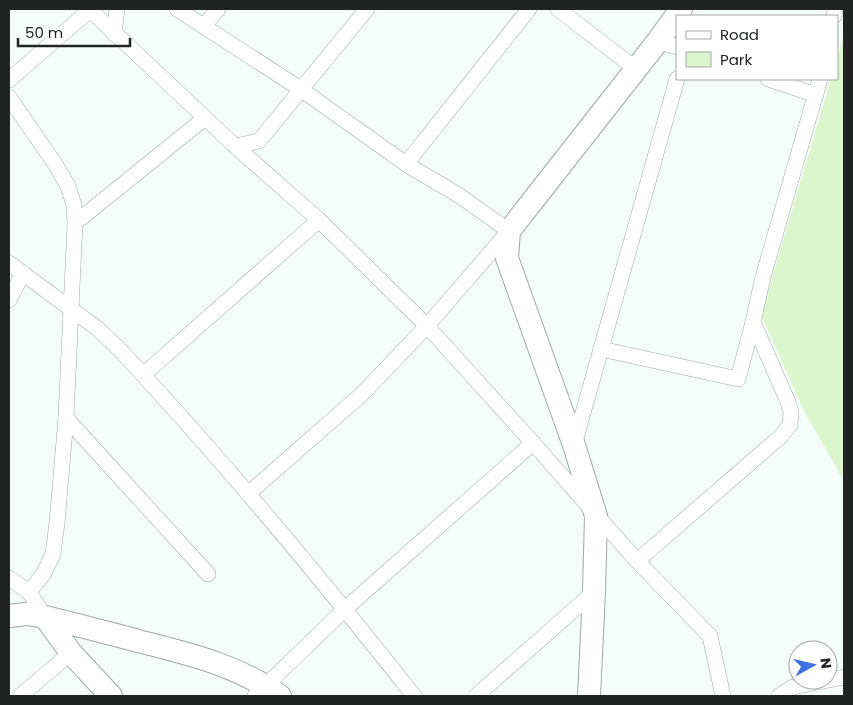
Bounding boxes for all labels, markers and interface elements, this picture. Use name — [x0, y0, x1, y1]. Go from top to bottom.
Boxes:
scale bar — [18, 15, 130, 47]
legend — [676, 15, 838, 80]
text: 50 m — [25, 22, 63, 43]
text: Road — [720, 24, 759, 45]
text: Park — [720, 49, 752, 70]
north arrow — [788, 640, 838, 690]
text: N — [815, 657, 837, 670]

